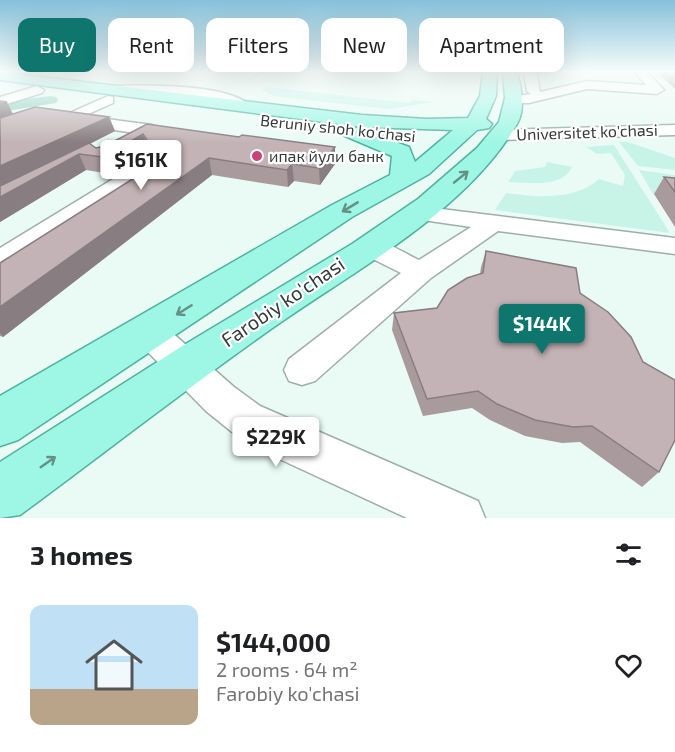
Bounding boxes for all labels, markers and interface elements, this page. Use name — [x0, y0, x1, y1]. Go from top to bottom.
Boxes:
chip: Buy — [18, 18, 96, 72]
chip: Rent — [108, 18, 194, 72]
chip: Filters — [206, 18, 309, 72]
chip: New — [321, 18, 407, 72]
chip: Apartment — [419, 18, 564, 72]
street label: Beruniy shoh ko'chasi — [259, 110, 417, 145]
street label: Universitet ko'chasi — [516, 120, 658, 143]
pin: $161K — [99, 140, 183, 191]
place label: ипак йули банк — [269, 146, 384, 166]
text: $161K — [114, 147, 168, 171]
marker: ипак йули банк — [250, 149, 264, 163]
one-way arrow — [453, 171, 469, 184]
one-way arrow — [342, 201, 359, 213]
street label: Farobiy ko'chasi — [216, 251, 349, 351]
one-way arrow — [176, 304, 193, 316]
pin: $144K — [500, 304, 584, 355]
text: $144K — [513, 311, 571, 335]
pin: $229K — [234, 417, 318, 468]
text: $229K — [246, 424, 306, 448]
one-way arrow — [39, 456, 56, 468]
icon: filters — [612, 538, 645, 571]
text: 3 homes — [30, 539, 133, 570]
text: $144,000 — [216, 626, 331, 657]
icon: home — [78, 629, 150, 701]
icon: heart — [612, 649, 645, 682]
text: 2 rooms · 64 m² — [216, 657, 358, 681]
text: Farobiy ko'chasi — [216, 681, 360, 705]

